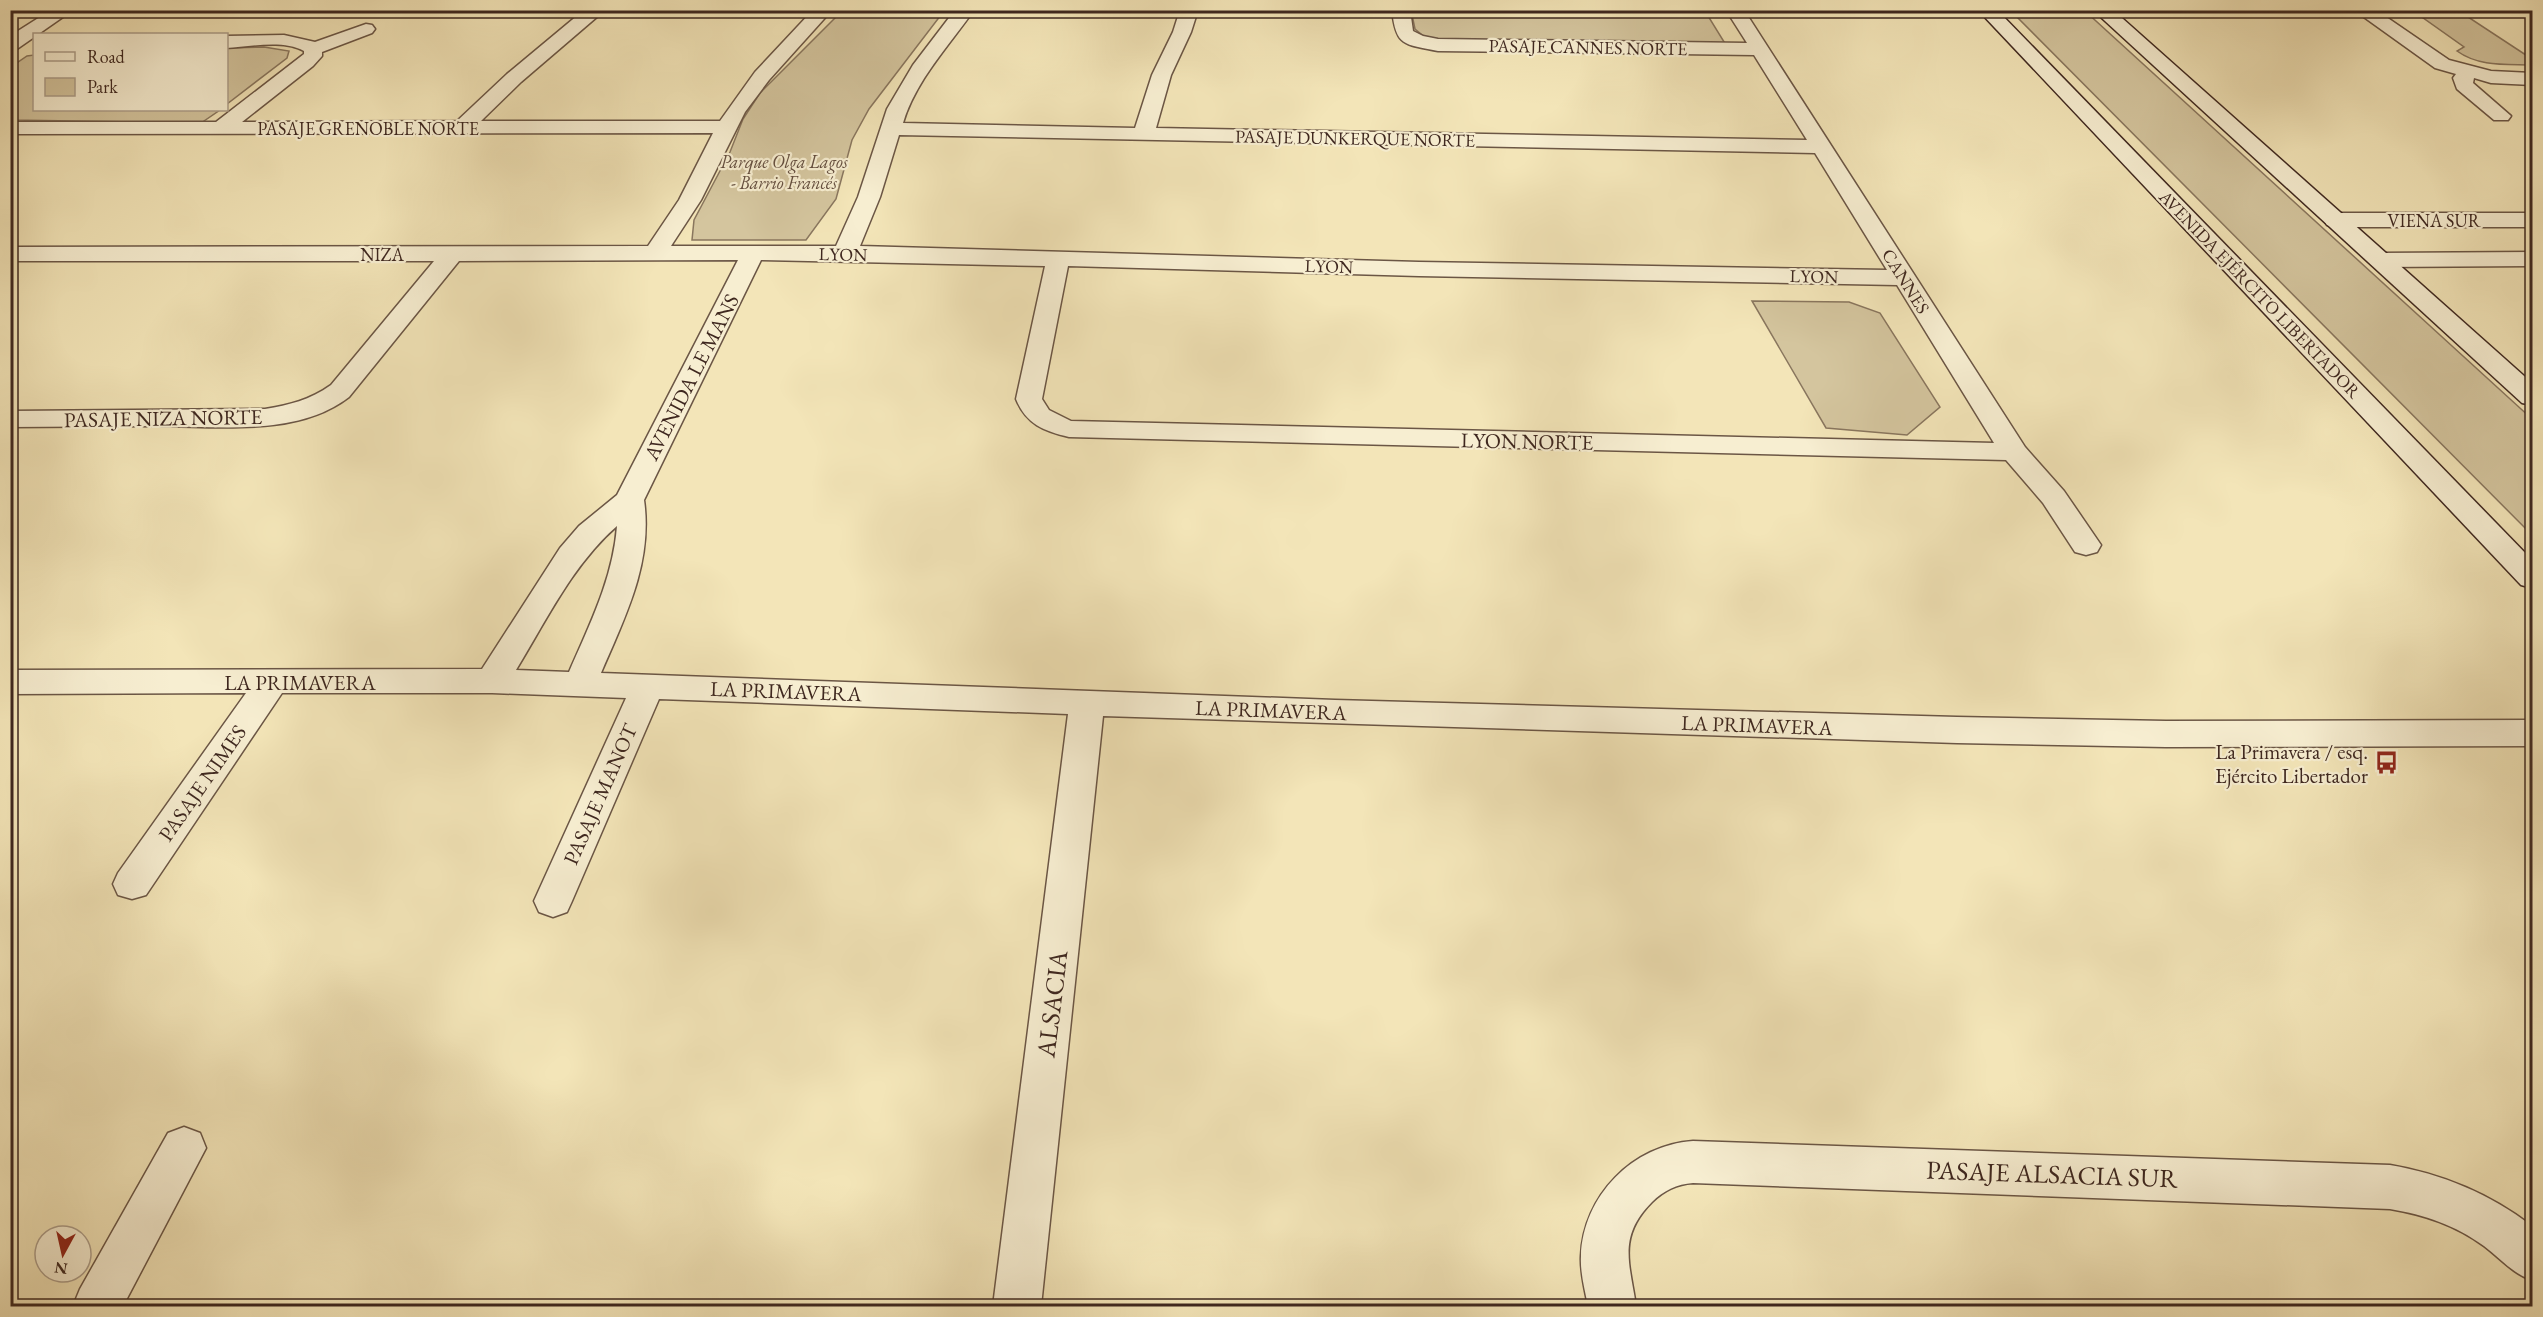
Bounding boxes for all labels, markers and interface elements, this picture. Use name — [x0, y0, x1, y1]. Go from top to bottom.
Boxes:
legend — [33, 33, 228, 111]
street label: PASAJE CANNES NORTE — [1489, 34, 1687, 60]
text: Road — [87, 45, 126, 68]
text: Park — [87, 75, 118, 98]
street label: PASAJE GRENOBLE NORTE — [257, 117, 479, 140]
street label: PASAJE DUNKERQUE NORTE — [1235, 124, 1475, 152]
park label: Parque Olga Lagos - Barrio Francés — [720, 150, 849, 194]
street label: AVENIDA EJÉRCITO LIBERTADOR — [2154, 184, 2366, 403]
street label: VIENA SUR — [2387, 209, 2481, 232]
street label: LYON — [819, 242, 868, 266]
street label: NIZA — [360, 243, 404, 266]
street label: CANNES — [1877, 244, 1935, 318]
street label: LYON — [1304, 254, 1354, 278]
street label: LYON — [1790, 264, 1839, 288]
street label: AVENIDA LE MANS — [637, 289, 745, 466]
street label: PASAJE NIZA NORTE — [64, 403, 263, 433]
street label: LYON NORTE — [1461, 426, 1594, 456]
street label: LA PRIMAVERA — [224, 669, 376, 696]
street label: LA PRIMAVERA — [710, 675, 863, 707]
street label: LA PRIMAVERA — [1195, 694, 1348, 726]
street label: LA PRIMAVERA — [1681, 709, 1834, 741]
street label: PASAJE MANOT — [557, 718, 644, 869]
street label: PASAJE NIMES — [152, 720, 252, 846]
place label: La Primavera / esq. Ejército Libertador — [2215, 738, 2368, 789]
bus stop icon: La Primavera / esq. Ejército Libertador — [2373, 750, 2399, 776]
street label: ALSACIA — [1028, 947, 1076, 1061]
street label: PASAJE ALSACIA SUR — [1926, 1153, 2179, 1195]
north arrow — [33, 1224, 93, 1284]
text: N — [53, 1257, 69, 1280]

